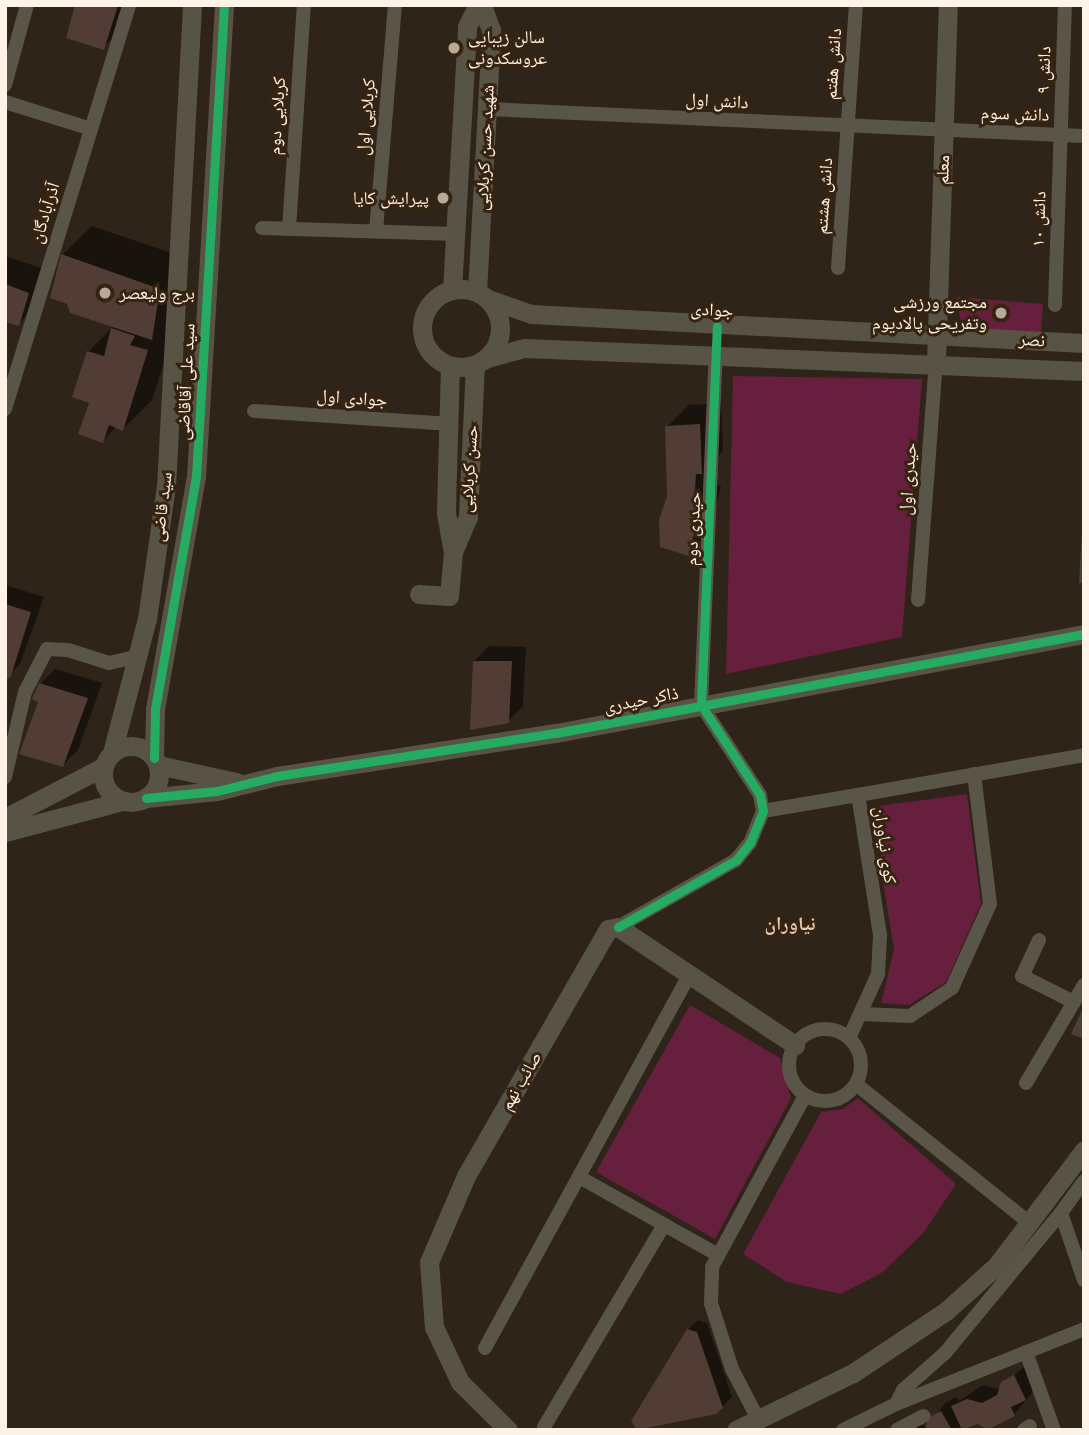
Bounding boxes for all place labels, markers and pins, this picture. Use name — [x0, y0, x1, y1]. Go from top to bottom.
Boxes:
place label: سالن زیبایی عروسکدونی — [468, 27, 547, 70]
marker: سالن زیبایی عروسکدونی — [446, 40, 462, 56]
place label: پیرایش کایا — [353, 187, 429, 209]
marker: پیرایش کایا — [435, 190, 451, 206]
place label: برج ولیعصر — [119, 282, 195, 304]
marker: برج ولیعصر — [97, 285, 113, 301]
place label: مجتمع ورزشی وتفریحی پالادیوم — [872, 292, 987, 334]
marker: مجتمع ورزشی وتفریحی پالادیوم — [993, 305, 1009, 321]

